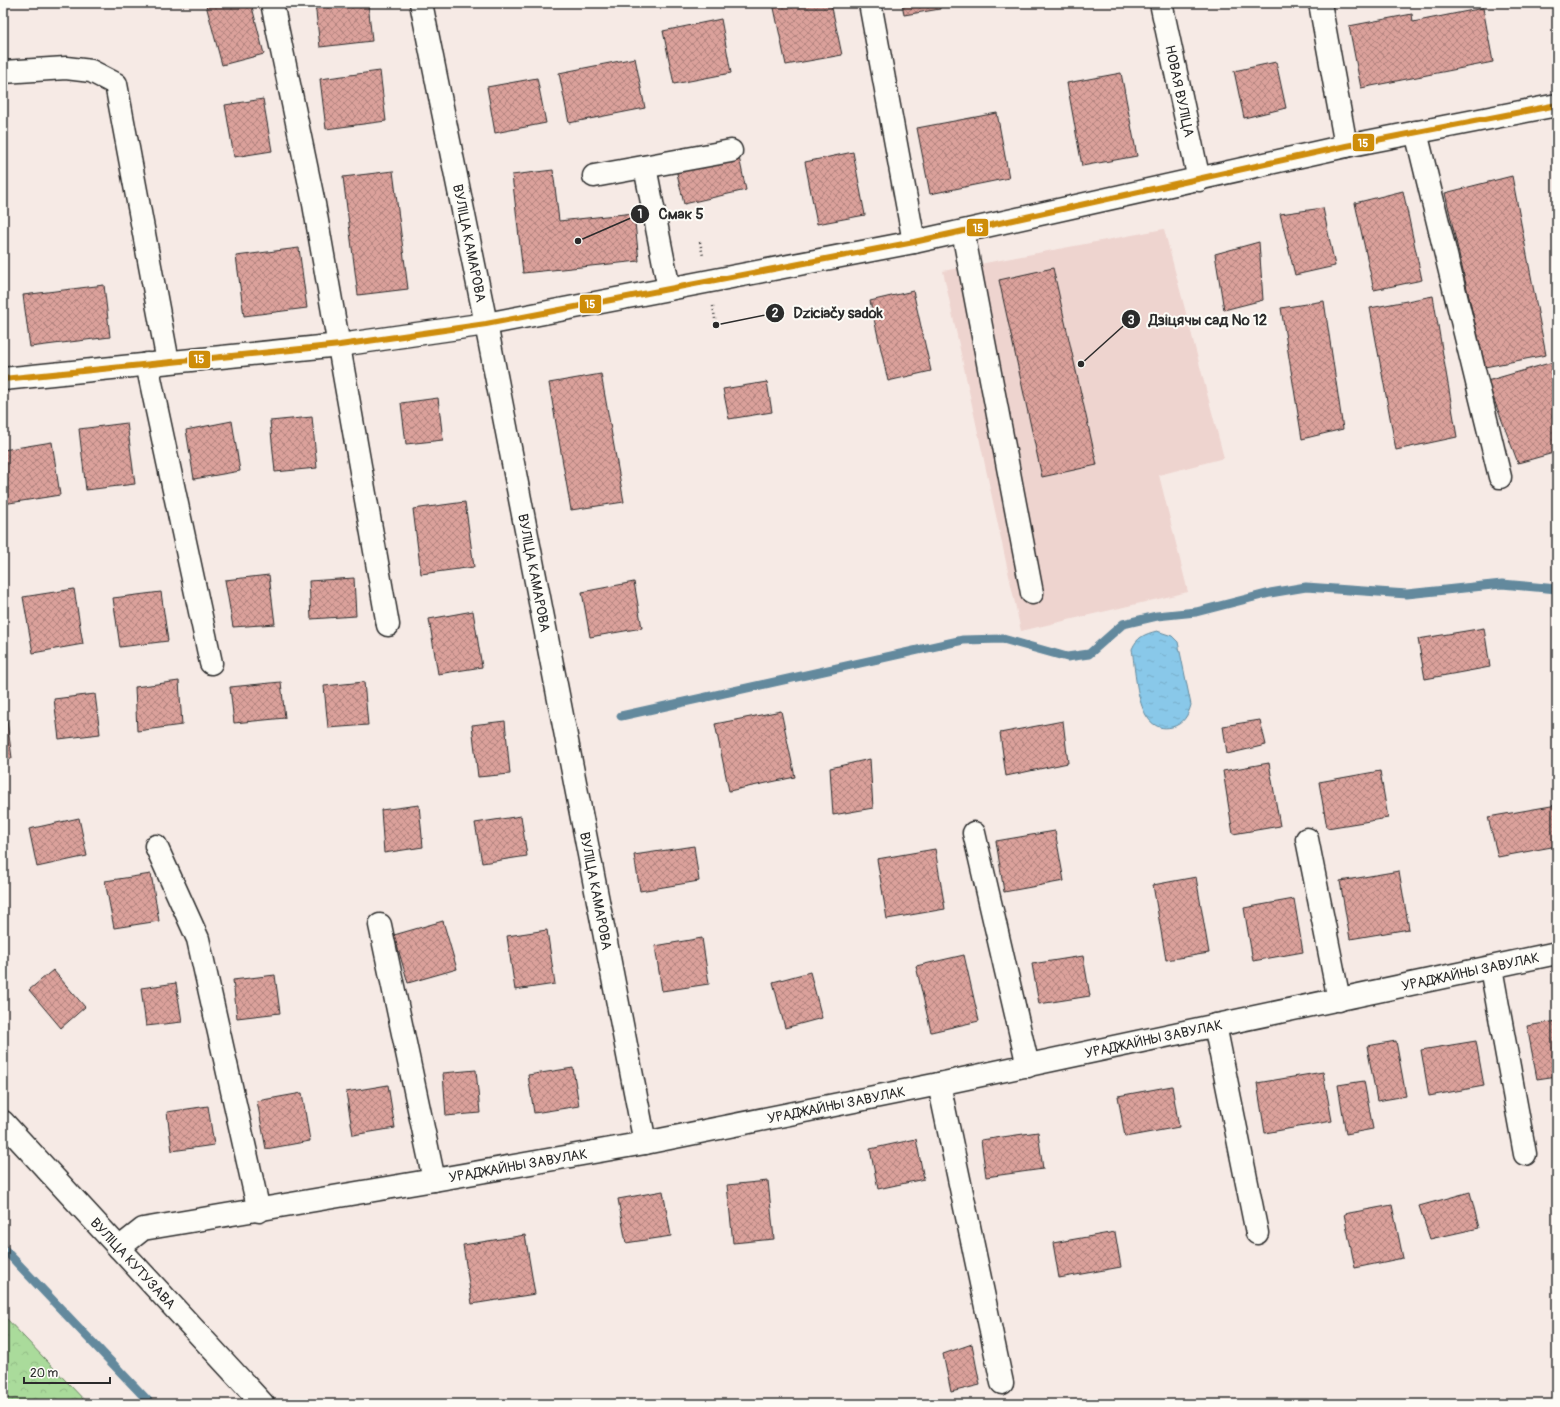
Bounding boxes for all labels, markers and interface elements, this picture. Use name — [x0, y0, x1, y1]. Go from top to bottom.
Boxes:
street label: НОВАЯ ВУЛІЦА — [1161, 44, 1198, 139]
line badge: 15 — [1352, 133, 1375, 152]
text: 15 — [1358, 137, 1368, 150]
street label: ВУЛІЦА КАМАРОВА — [449, 183, 489, 304]
callout: Смак 5 — [630, 200, 712, 227]
text: Смак 5 — [658, 205, 704, 224]
text: 1 — [638, 207, 642, 222]
line badge: 15 — [966, 218, 989, 237]
text: 15 — [973, 222, 983, 235]
line badge: 15 — [579, 294, 602, 314]
text: 15 — [585, 298, 595, 311]
callout: Dziciačy sadok — [765, 300, 890, 327]
text: Dziciačy sadok — [793, 304, 884, 323]
text: 2 — [772, 306, 779, 321]
callout: Дзіцячы сад № 12 — [1121, 306, 1275, 333]
text: Дзіцячы сад № 12 — [1148, 311, 1267, 330]
text: 3 — [1128, 313, 1135, 328]
line badge: 15 — [188, 350, 211, 369]
text: 15 — [194, 353, 204, 366]
street label: ВУЛІЦА КАМАРОВА — [514, 512, 554, 633]
street label: ВУЛІЦА КАМАРОВА — [576, 830, 615, 952]
street label: УРАДЖАЙНЫ ЗАВУЛАК — [1400, 949, 1541, 995]
street label: УРАДЖАЙНЫ ЗАВУЛАК — [1083, 1016, 1224, 1062]
street label: УРАДЖАЙНЫ ЗАВУЛАК — [766, 1083, 907, 1127]
street label: УРАДЖАЙНЫ ЗАВУЛАК — [448, 1145, 589, 1186]
street label: ВУЛІЦА КУТУЗАВА — [87, 1214, 179, 1313]
scale bar — [24, 1359, 110, 1385]
text: 20 m — [30, 1366, 59, 1381]

